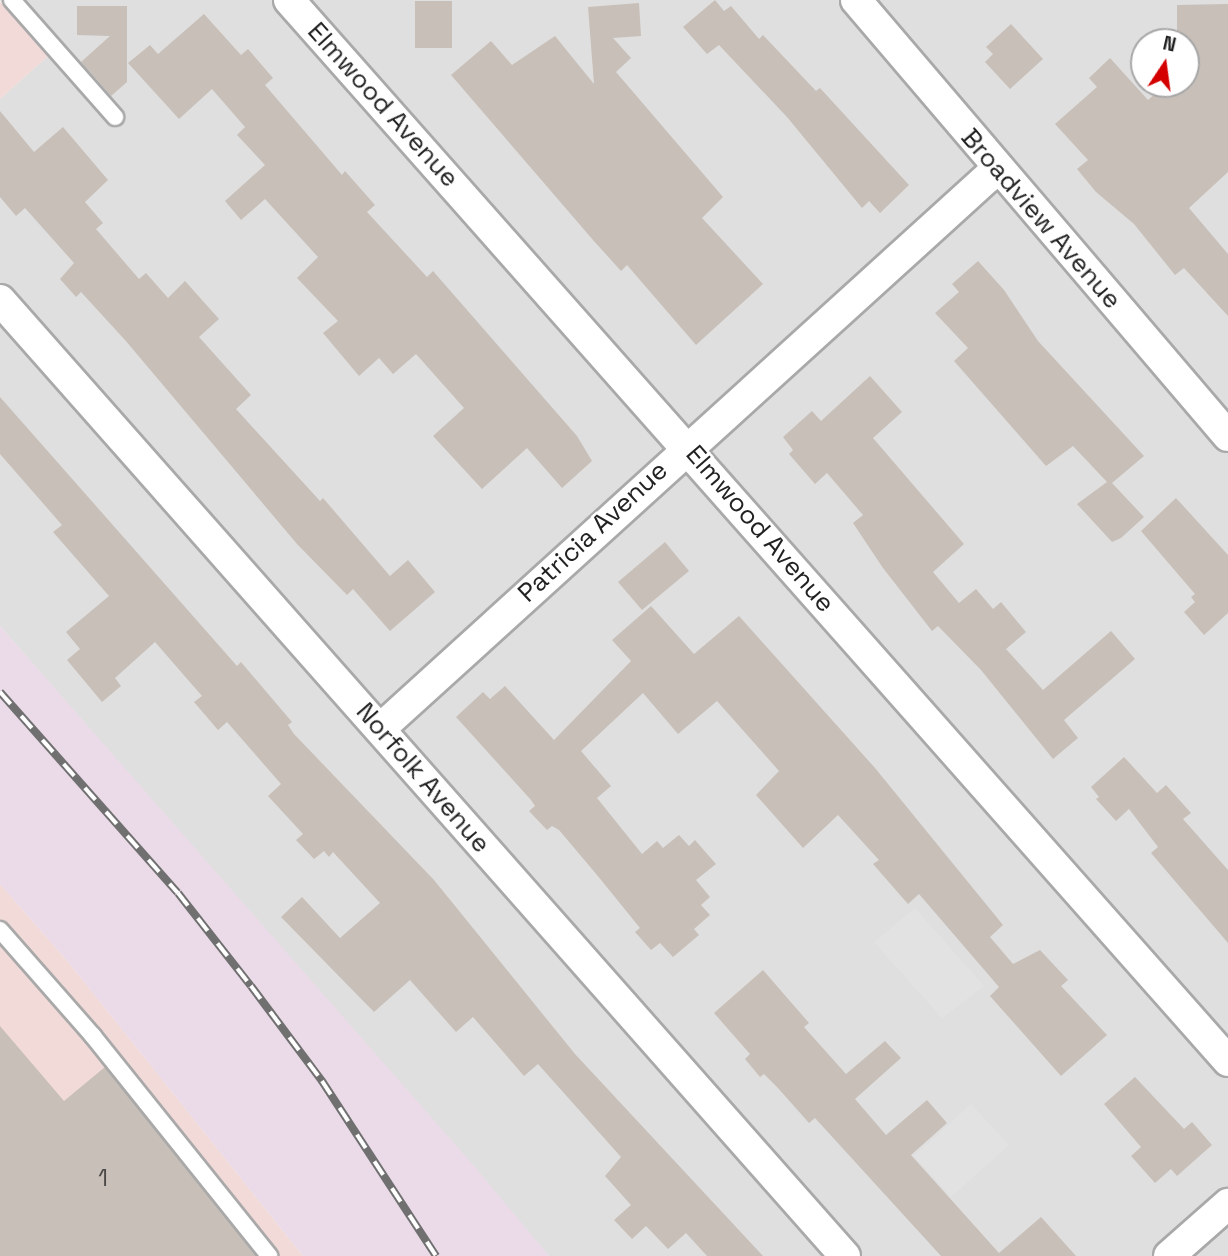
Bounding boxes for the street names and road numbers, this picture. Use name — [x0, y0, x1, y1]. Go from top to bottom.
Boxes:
street label: Elmwood Avenue — [301, 16, 465, 194]
street label: Broadview Avenue — [954, 122, 1128, 316]
street label: Elmwood Avenue — [679, 439, 841, 619]
street label: Patricia Avenue — [512, 455, 674, 609]
street label: Norfolk Avenue — [349, 696, 497, 860]

